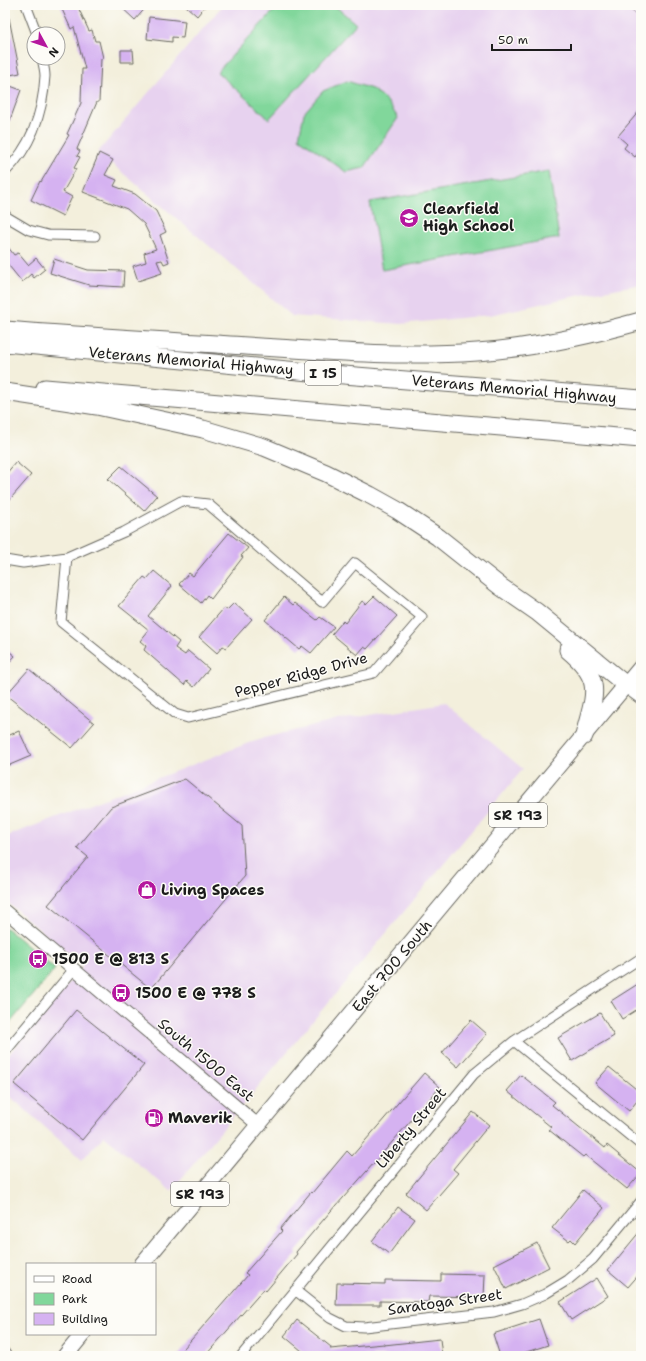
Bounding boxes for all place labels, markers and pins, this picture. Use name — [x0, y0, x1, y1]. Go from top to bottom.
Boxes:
place label: Clearfield High School — [423, 199, 514, 236]
school or university icon: Clearfield High School — [398, 207, 420, 229]
shop icon: Living Spaces — [136, 879, 158, 901]
place label: Living Spaces — [161, 880, 265, 900]
bus stop icon: 1500 E @ 813 S — [27, 948, 49, 970]
place label: 1500 E @ 813 S — [52, 949, 170, 969]
bus stop icon: 1500 E @ 778 S — [110, 982, 132, 1004]
place label: 1500 E @ 778 S — [135, 983, 256, 1003]
fuel station icon: Maverik — [143, 1107, 165, 1129]
place label: Maverik — [168, 1108, 233, 1128]

